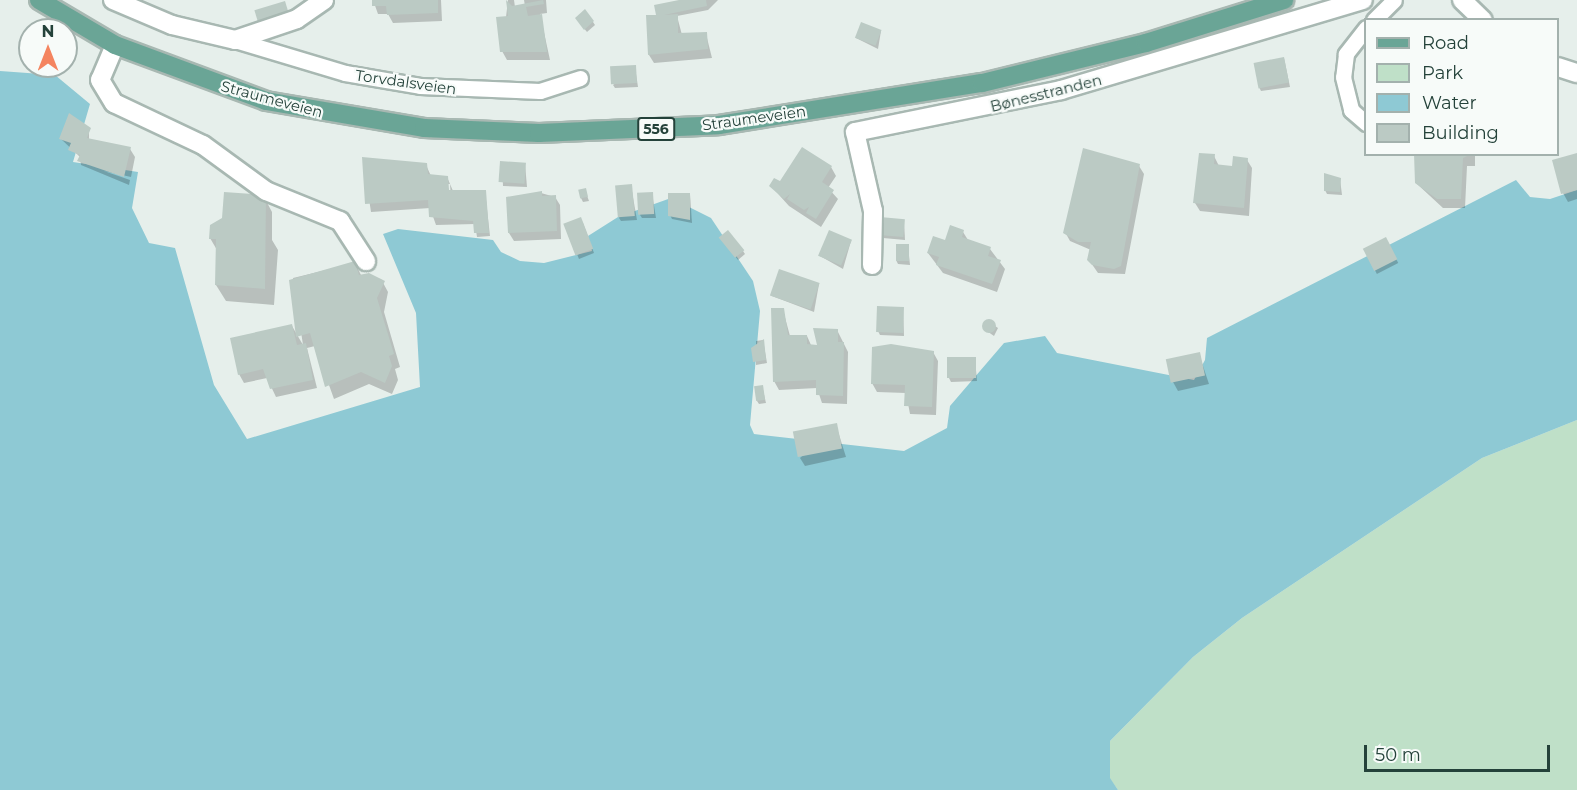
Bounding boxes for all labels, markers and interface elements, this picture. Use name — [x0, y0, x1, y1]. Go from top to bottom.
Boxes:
north arrow — [18, 18, 78, 78]
legend — [1364, 18, 1559, 156]
text: N — [42, 22, 54, 41]
text: Road — [1422, 32, 1469, 54]
text: Park — [1422, 62, 1463, 84]
street label: Torvdalsveien — [354, 66, 458, 98]
street label: Bønesstranden — [988, 70, 1104, 116]
street label: Straumeveien — [219, 77, 325, 121]
text: Water — [1422, 92, 1477, 114]
street label: Straumeveien — [701, 102, 807, 134]
road number: 556 — [636, 118, 676, 140]
text: Building — [1422, 122, 1499, 144]
scale bar — [1367, 733, 1553, 771]
text: 50 m — [1375, 744, 1421, 766]

